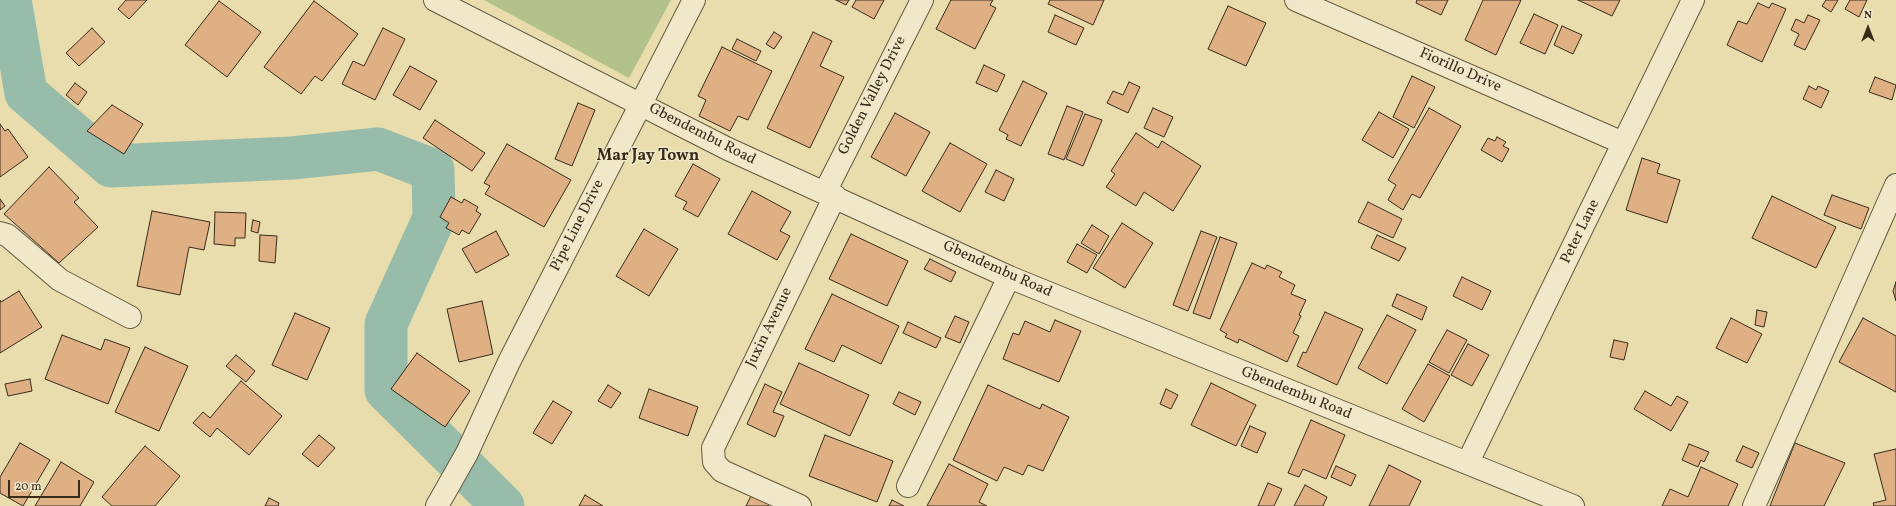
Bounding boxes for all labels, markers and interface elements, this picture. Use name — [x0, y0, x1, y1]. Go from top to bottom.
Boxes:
north arrow — [1848, 8, 1888, 48]
text: N — [1864, 8, 1872, 23]
street label: Golden Valley Drive — [835, 34, 911, 158]
street label: Fiorillo Drive — [1416, 45, 1504, 97]
street label: Gbendembu Road — [646, 100, 758, 170]
district label: Mar Jay Town — [597, 147, 699, 167]
street label: Pipe Line Drive — [547, 177, 609, 275]
street label: Peter Lane — [1558, 197, 1604, 267]
street label: Gbendembu Road — [940, 238, 1054, 302]
street label: Juxin Avenue — [743, 285, 797, 371]
street label: Gbendembu Road — [1238, 364, 1354, 424]
scale bar — [10, 472, 82, 498]
text: 20 m — [15, 479, 42, 495]

